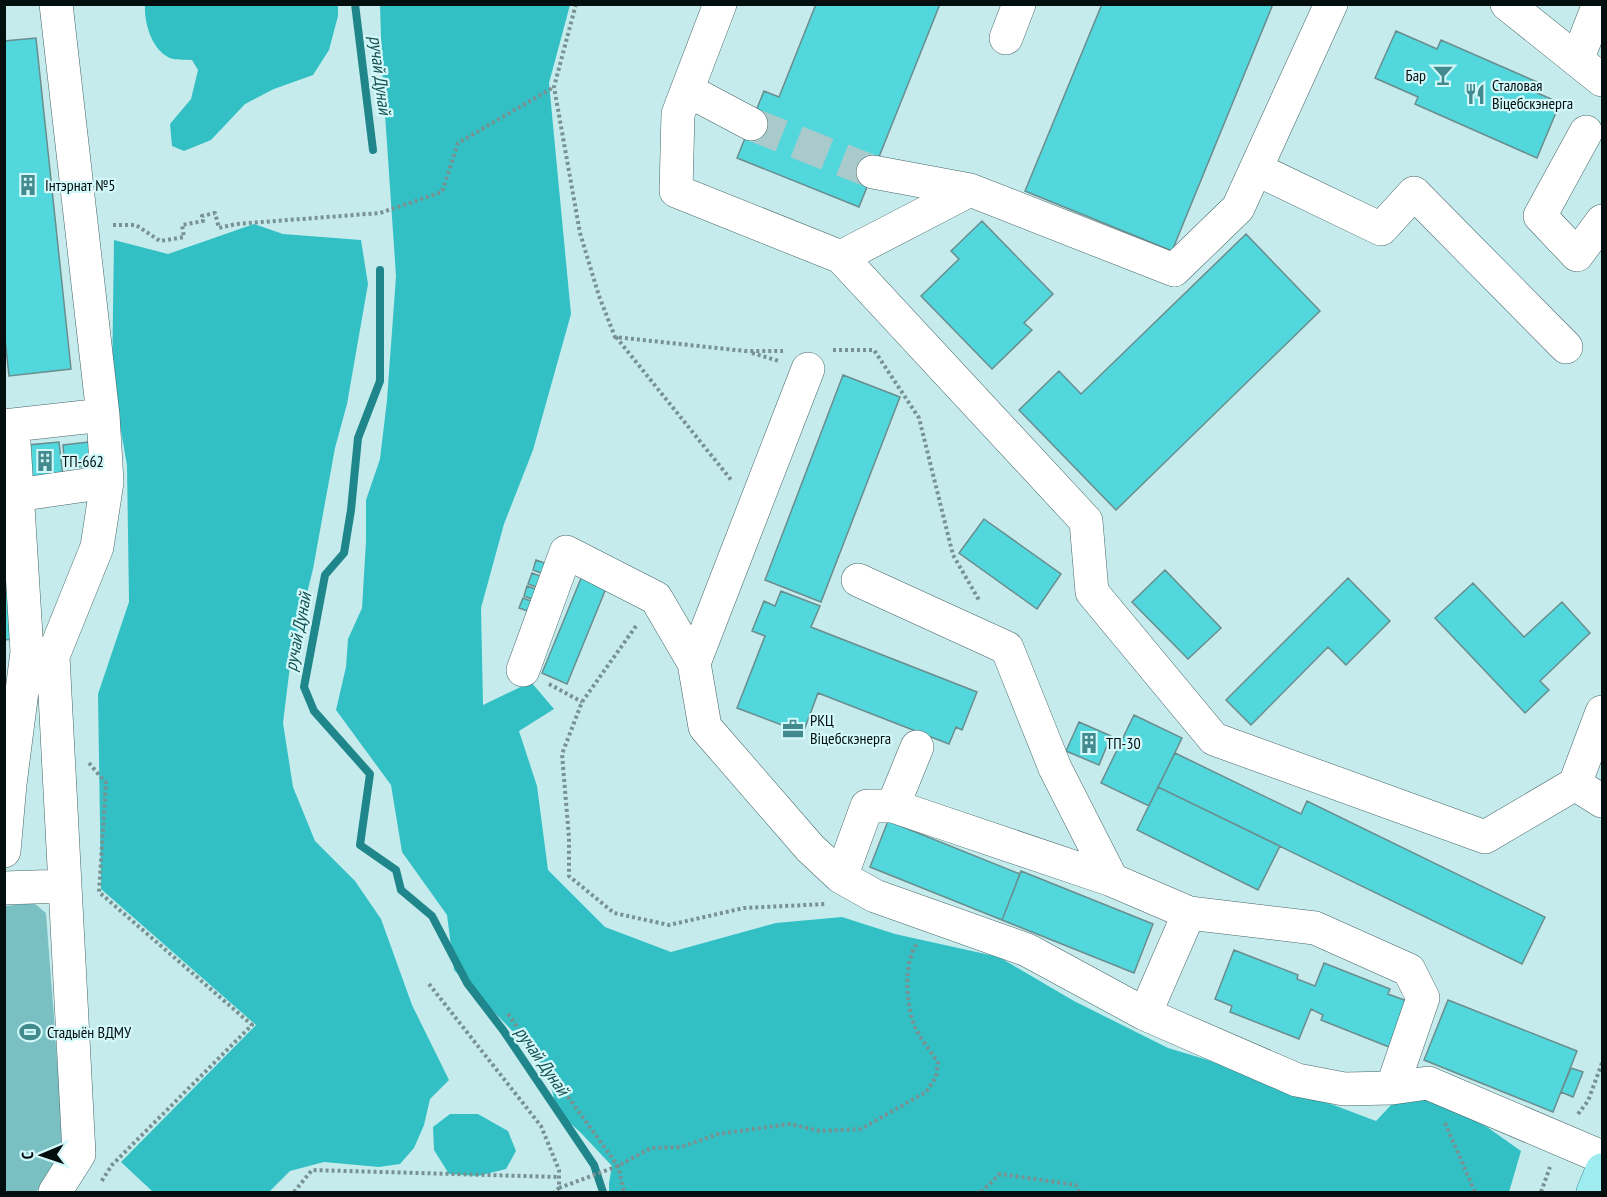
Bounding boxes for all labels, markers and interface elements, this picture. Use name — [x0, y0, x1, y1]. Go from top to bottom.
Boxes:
water label: ручай Дунай — [364, 34, 397, 118]
bar icon: Бар — [1431, 63, 1455, 87]
place label: Бар — [1406, 65, 1426, 85]
place label: Сталовая Віцебскэнерга — [1492, 75, 1573, 113]
restaurant icon: Сталовая Віцебскэнерга — [1463, 82, 1487, 106]
building icon: Інтэрнат №5 — [16, 173, 40, 197]
place label: Інтэрнат №5 — [45, 175, 116, 195]
building icon: ТП-662 — [33, 449, 57, 473]
place label: ТП-662 — [62, 451, 104, 471]
water label: ручай Дунай — [279, 589, 317, 673]
place label: РКЦ Віцебскэнерга — [810, 710, 891, 748]
office icon: РКЦ Віцебскэнерга — [781, 717, 805, 741]
building icon: ТП-30 — [1077, 731, 1101, 755]
place label: ТП-30 — [1106, 733, 1141, 753]
sports icon: Стадыён ВДМУ — [18, 1020, 42, 1044]
place label: Стадыён ВДМУ — [47, 1022, 132, 1042]
water label: ручай Дунай — [510, 1022, 576, 1101]
north arrow — [12, 1125, 72, 1185]
text: С — [17, 1151, 37, 1160]

